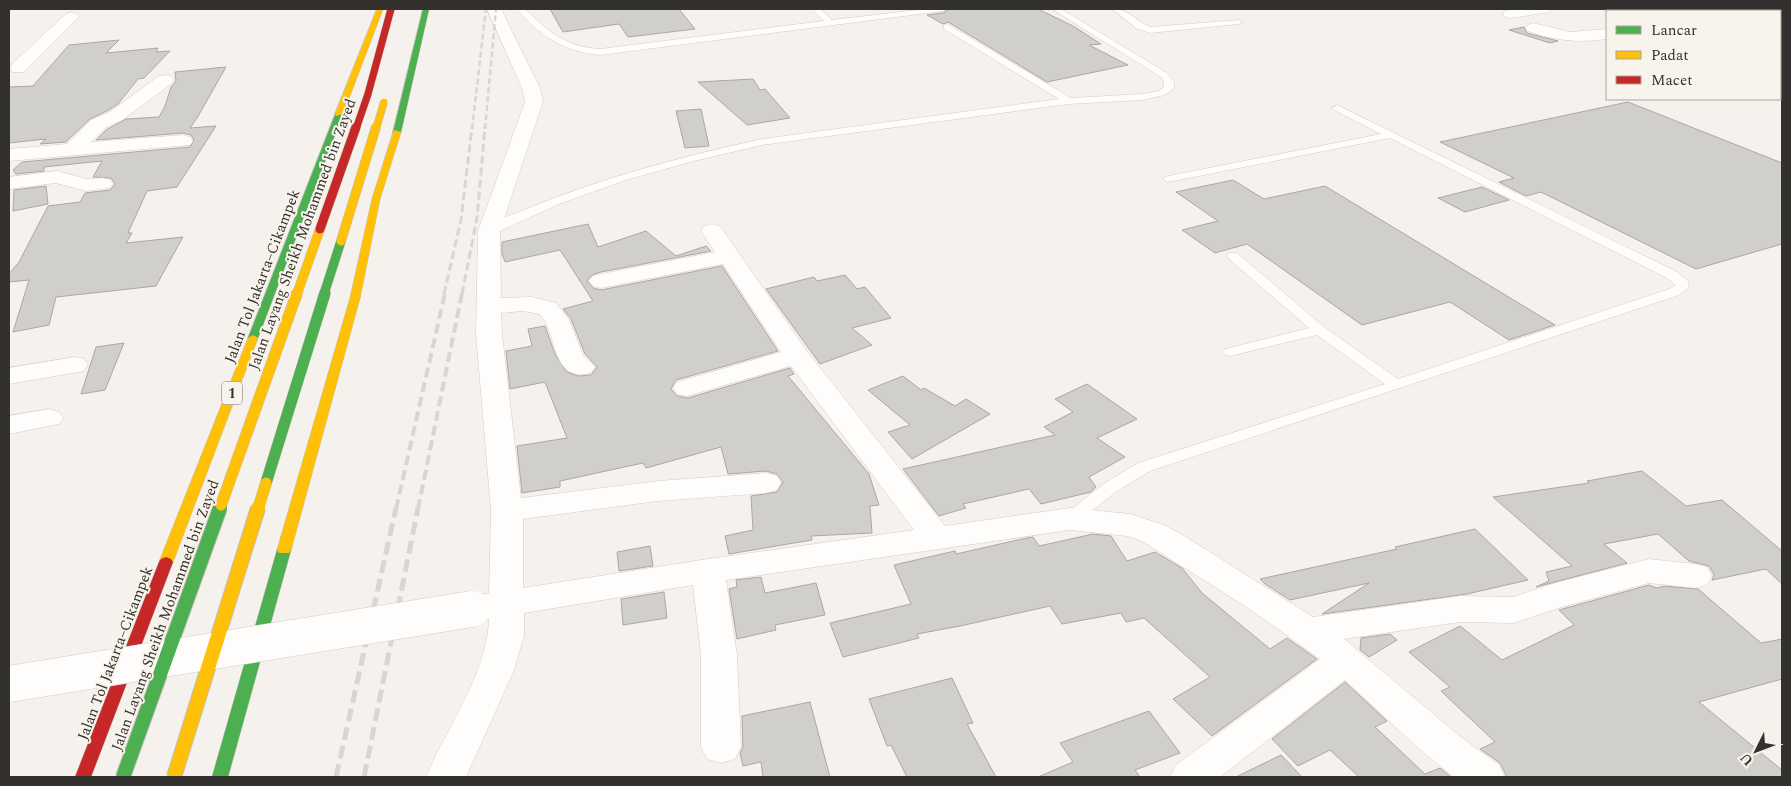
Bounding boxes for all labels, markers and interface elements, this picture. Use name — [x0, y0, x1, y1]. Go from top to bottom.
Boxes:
legend — [1606, 10, 1781, 100]
text: Lancar — [1651, 19, 1697, 42]
text: Padat — [1651, 44, 1689, 67]
text: Macet — [1651, 69, 1692, 92]
street label: Jalan Layang Sheikh Mohammed bin Zayed — [243, 95, 362, 373]
street label: Jalan Tol Jakarta–Cikampek — [219, 186, 306, 366]
road number: 1 — [222, 382, 242, 404]
street label: Jalan Layang Sheikh Mohammed bin Zayed — [106, 476, 225, 754]
street label: Jalan Tol Jakarta–Cikampek — [72, 563, 159, 743]
north arrow — [1731, 726, 1781, 776]
text: U — [1735, 748, 1758, 771]

